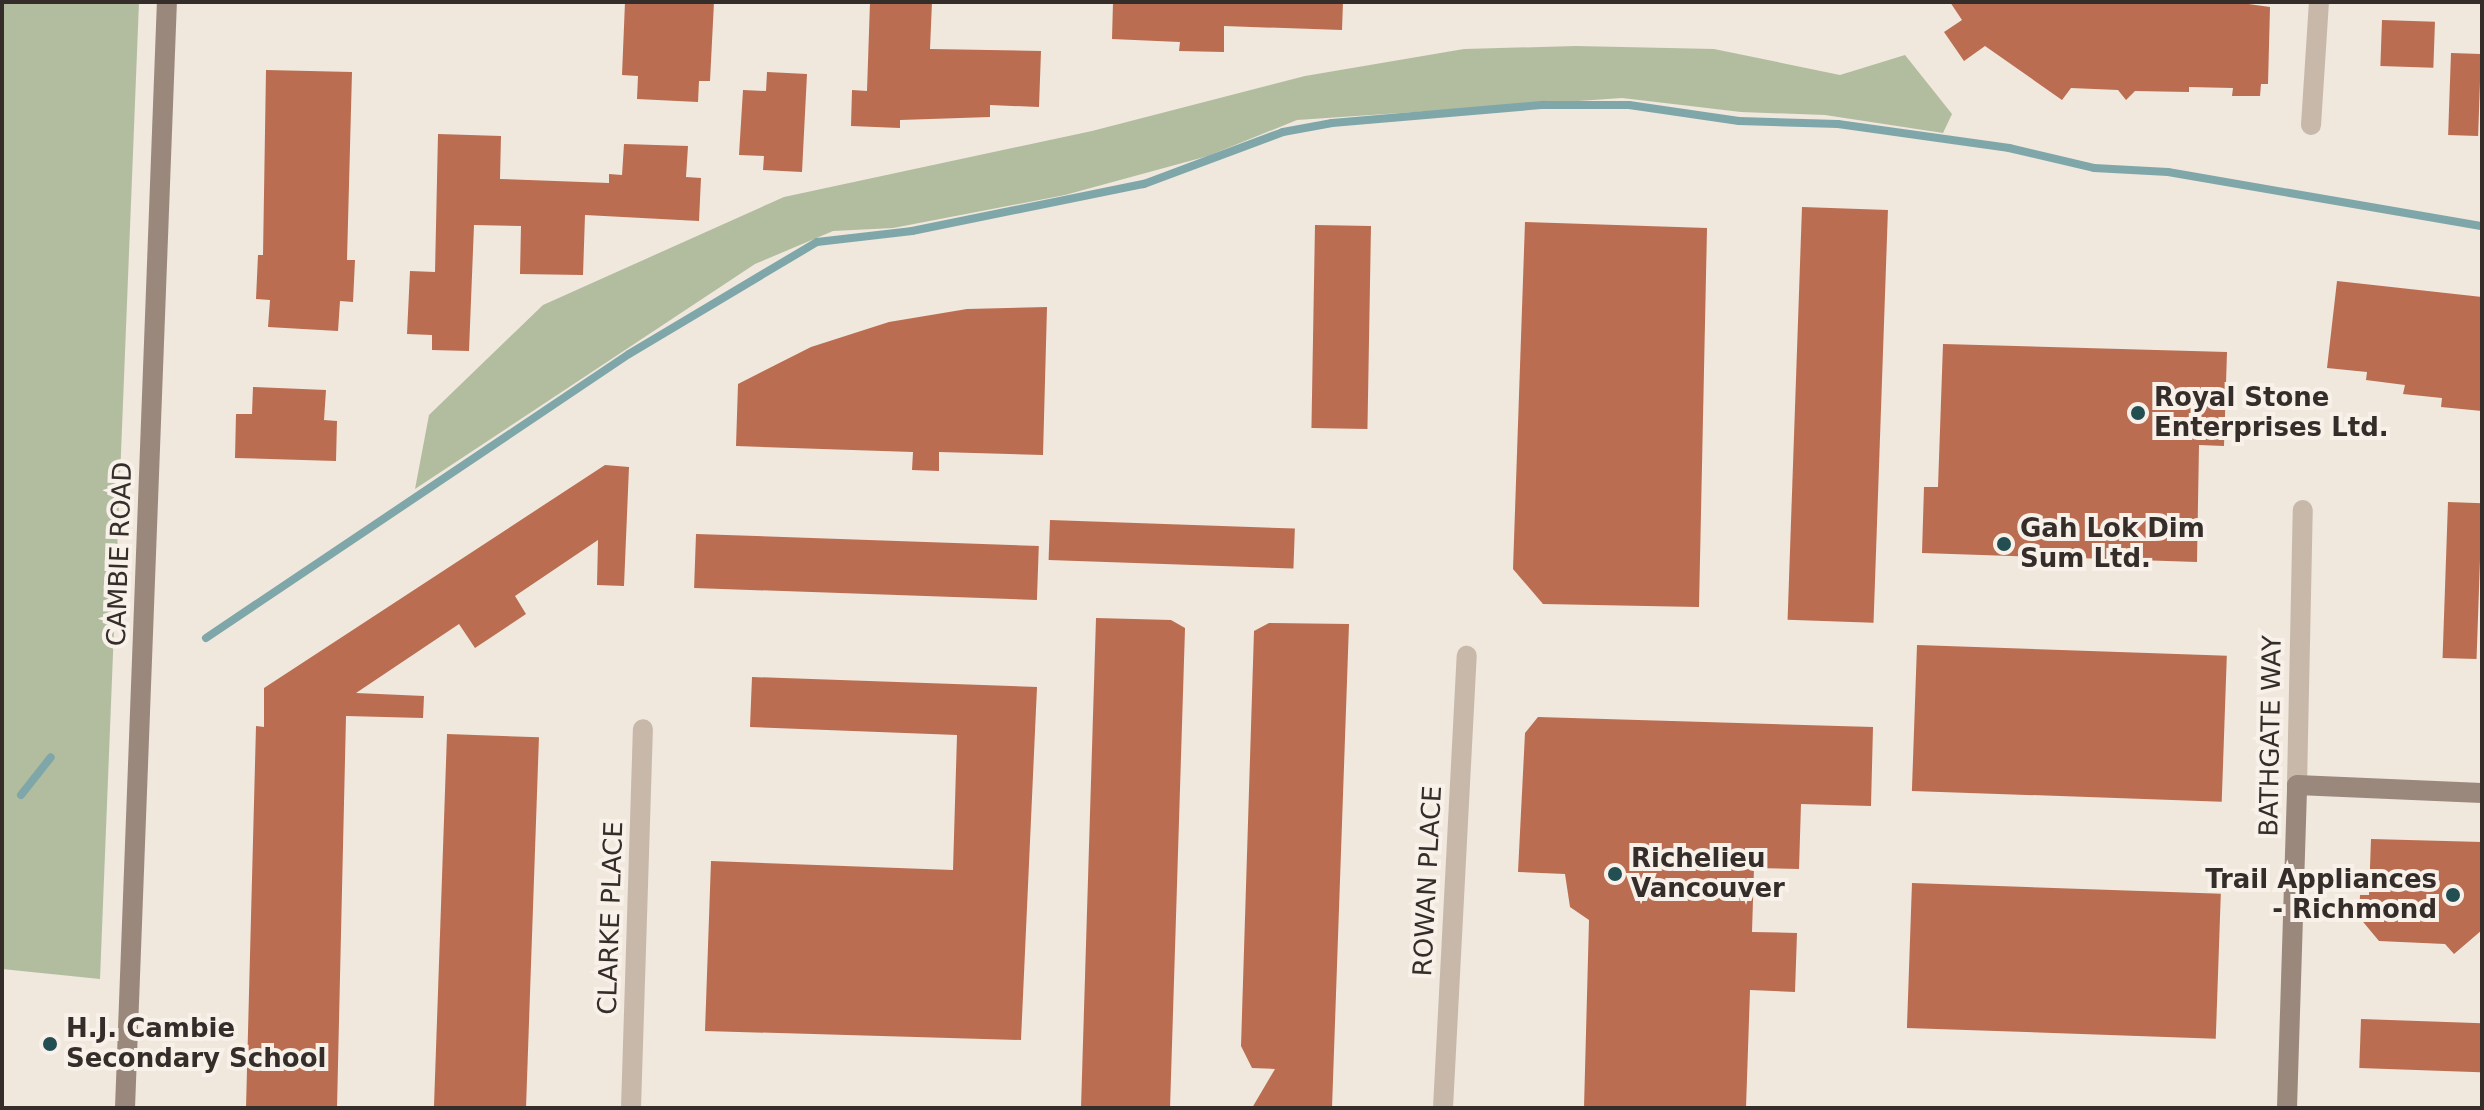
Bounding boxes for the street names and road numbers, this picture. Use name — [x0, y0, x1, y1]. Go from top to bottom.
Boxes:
street label: CAMBIE ROAD — [101, 461, 139, 647]
street label: BATHGATE WAY — [2254, 635, 2288, 837]
street label: ROWAN PLACE — [1407, 785, 1449, 977]
street label: CLARKE PLACE — [592, 821, 630, 1015]

